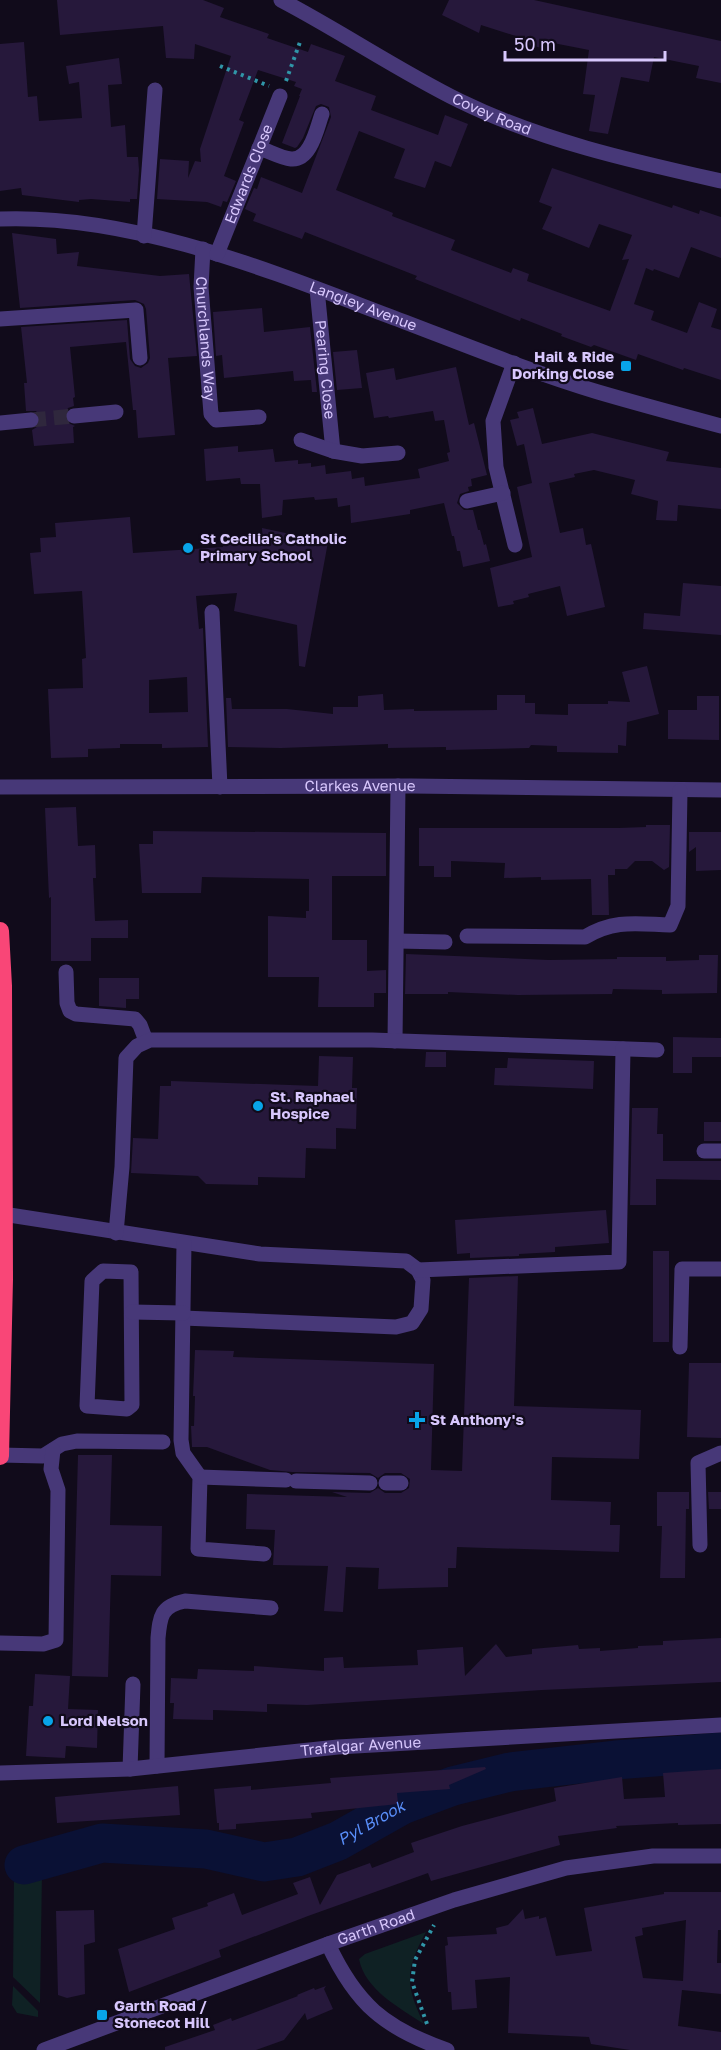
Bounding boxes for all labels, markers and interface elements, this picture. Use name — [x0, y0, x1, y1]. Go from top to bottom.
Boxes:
scale bar — [505, 24, 666, 62]
text: 50 m — [514, 33, 556, 55]
street label: Covey Road — [449, 89, 534, 138]
street label: Edwards Close — [220, 121, 276, 226]
street label: Churchlands Way — [193, 276, 220, 403]
street label: Langley Avenue — [307, 277, 420, 334]
street label: Pearing Close — [312, 319, 340, 420]
place label: Hail & Ride Dorking Close — [512, 347, 614, 382]
marker: Hail & Ride Dorking Close — [619, 359, 633, 373]
place label: St Cecilia's Catholic Primary School — [200, 529, 347, 564]
marker: St Cecilia's Catholic Primary School — [181, 541, 195, 555]
street label: Clarkes Avenue — [304, 776, 416, 794]
place label: St. Raphael Hospice — [270, 1087, 355, 1122]
marker: St. Raphael Hospice — [251, 1099, 265, 1113]
place label: St Anthony's — [430, 1410, 524, 1428]
marker: St Anthony's — [408, 1411, 426, 1429]
place label: Lord Nelson — [60, 1711, 148, 1729]
marker: Lord Nelson — [41, 1714, 55, 1728]
street label: Trafalgar Avenue — [300, 1732, 422, 1759]
water label: Pyl Brook — [334, 1795, 410, 1849]
street label: Garth Road — [334, 1904, 417, 1948]
place label: Garth Road / Stonecot Hill — [114, 1996, 210, 2031]
marker: Garth Road / Stonecot Hill — [95, 2008, 109, 2022]

